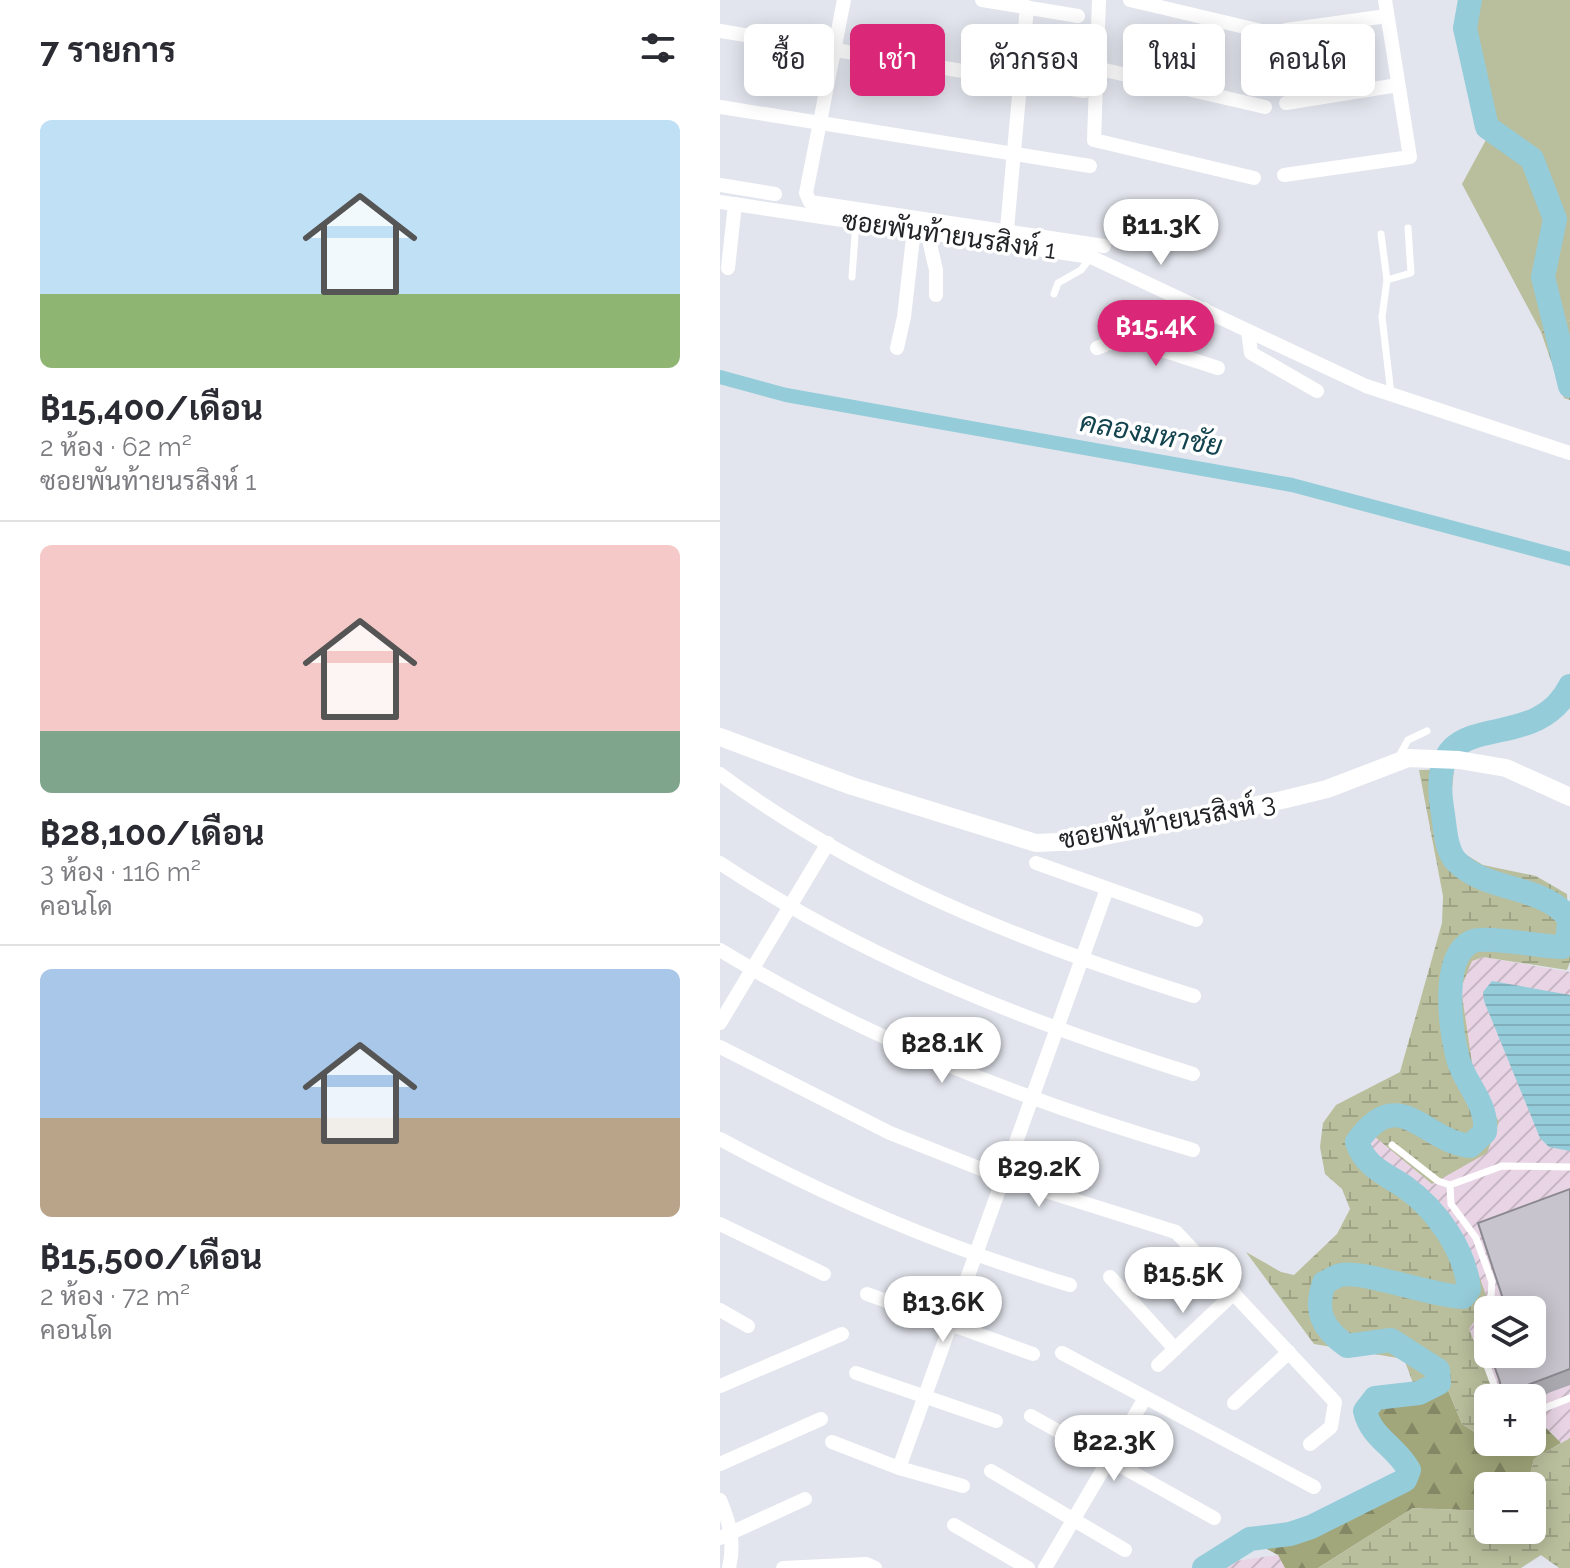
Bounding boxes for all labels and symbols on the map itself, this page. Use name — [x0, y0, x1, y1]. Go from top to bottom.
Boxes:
pin: ฿11.3K — [1096, 199, 1226, 267]
street label: ซอยพันท้ายนรสิงห์ 1 — [840, 203, 1058, 265]
pin: ฿15.4K — [1091, 300, 1221, 368]
water label: คลองมหาชัย — [1077, 403, 1225, 463]
street label: ซอยพันท้ายนรสิงห์ 3 — [1056, 785, 1277, 855]
pin: ฿28.1K — [877, 1017, 1007, 1085]
pin: ฿29.2K — [974, 1141, 1104, 1209]
pin: ฿15.5K — [1118, 1247, 1248, 1315]
pin: ฿13.6K — [878, 1276, 1008, 1344]
pin: ฿22.3K — [1049, 1415, 1179, 1483]

